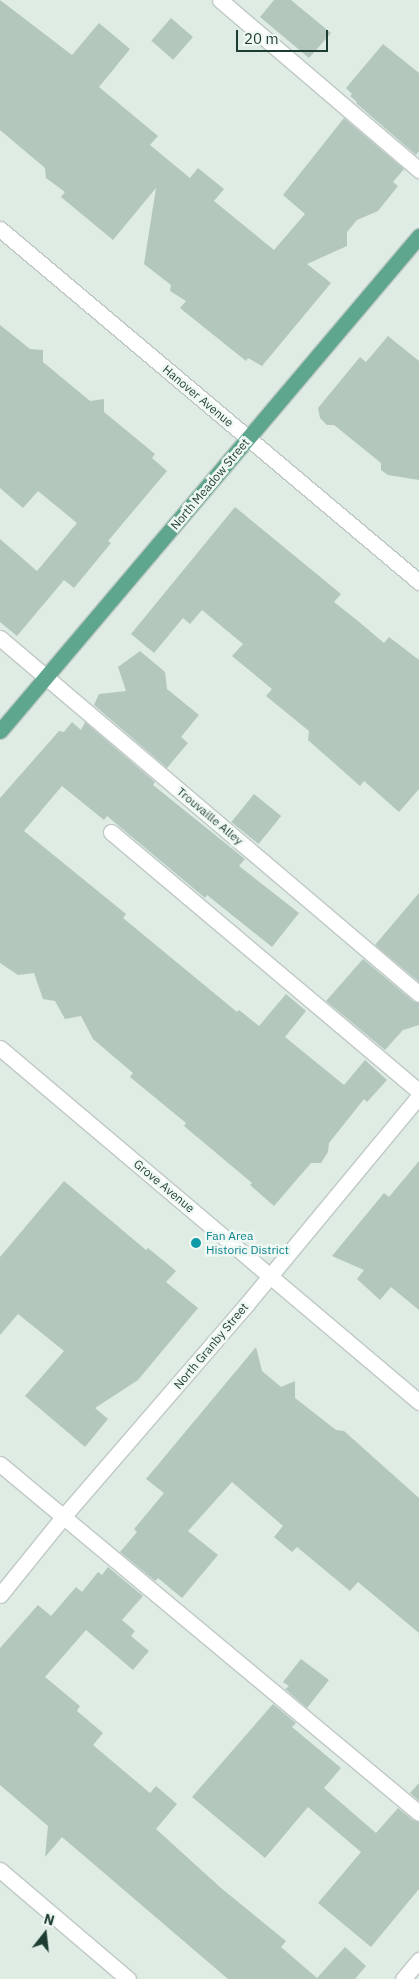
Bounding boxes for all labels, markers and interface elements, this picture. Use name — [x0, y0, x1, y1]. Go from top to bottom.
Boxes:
scale bar — [239, 20, 332, 52]
text: 20 m — [244, 29, 279, 48]
street label: Hanover Avenue — [160, 362, 236, 430]
street label: North Meadow Street — [168, 435, 252, 533]
street label: Trouvaille Alley — [174, 784, 246, 848]
street label: Grove Avenue — [131, 1157, 197, 1215]
place label: Fan Area Historic District — [206, 1229, 289, 1257]
marker: Fan Area Historic District — [190, 1237, 202, 1249]
street label: North Granby Street — [171, 1300, 251, 1392]
north arrow — [20, 1909, 70, 1959]
text: N — [42, 1910, 56, 1930]

